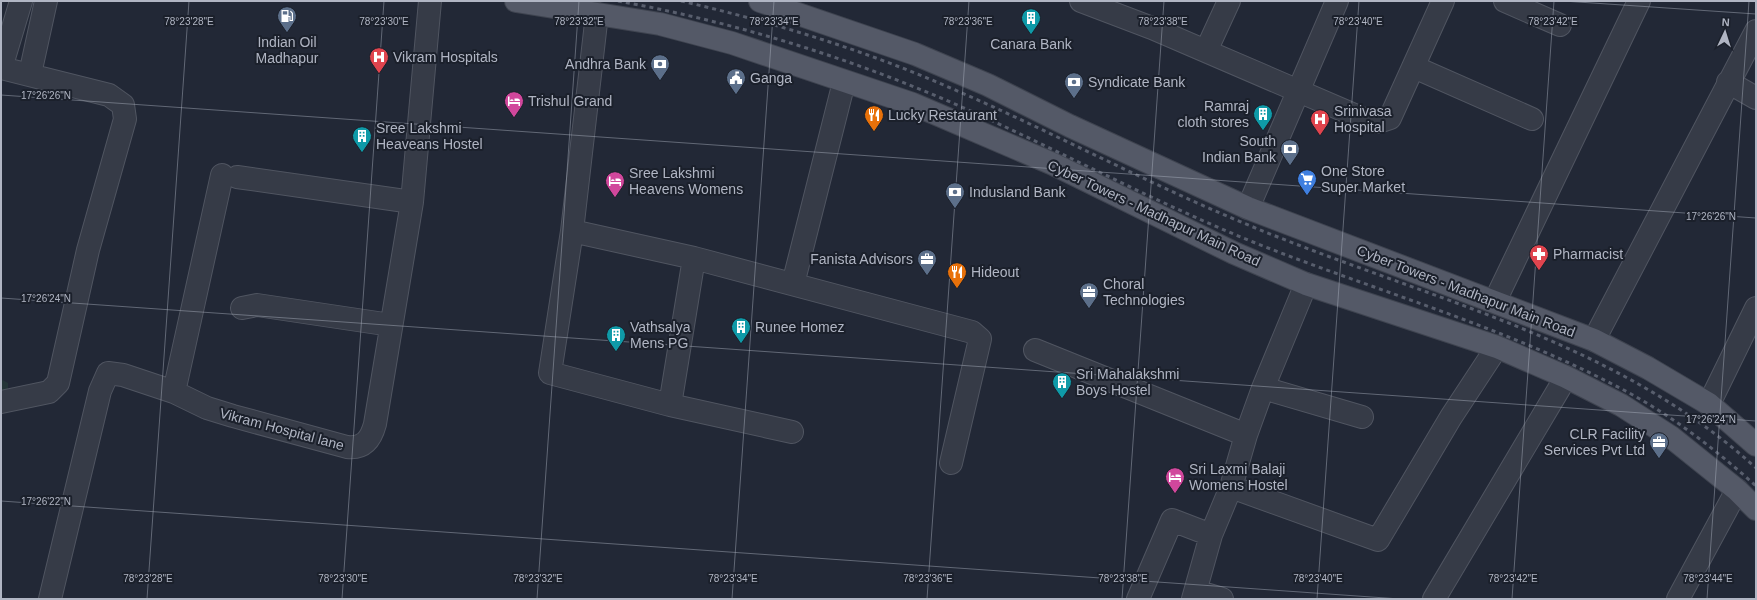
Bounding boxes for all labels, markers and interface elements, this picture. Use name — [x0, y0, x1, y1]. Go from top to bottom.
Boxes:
fuel station icon: Indian Oil Madhapur — [276, 5, 298, 33]
building icon: Canara Bank — [1020, 7, 1042, 35]
north arrow — [1705, 12, 1745, 52]
text: 78°23'28"E — [164, 16, 214, 27]
text: 78°23'30"E — [359, 16, 409, 27]
text: 78°23'32"E — [554, 16, 604, 27]
text: 78°23'34"E — [749, 16, 799, 27]
text: 78°23'36"E — [943, 16, 993, 27]
text: 78°23'38"E — [1138, 16, 1188, 27]
text: 78°23'40"E — [1333, 16, 1383, 27]
text: 78°23'42"E — [1528, 16, 1578, 27]
text: N — [1721, 16, 1730, 28]
place label: Indian Oil Madhapur — [255, 34, 319, 66]
place label: Canara Bank — [990, 36, 1073, 52]
hospital icon: Vikram Hospitals — [368, 46, 390, 74]
place label: Vikram Hospitals — [393, 49, 498, 65]
bank icon: Andhra Bank — [649, 53, 671, 81]
place label: Andhra Bank — [565, 56, 647, 72]
public building icon: Ganga — [725, 67, 747, 95]
place label: Ganga — [750, 70, 792, 86]
bank icon: Syndicate Bank — [1063, 71, 1085, 99]
place label: Syndicate Bank — [1088, 74, 1186, 90]
text: 17°26'26"N — [21, 90, 71, 101]
hotel icon: Trishul Grand — [503, 90, 525, 118]
place label: Trishul Grand — [528, 93, 612, 109]
place label: Ramraj cloth stores — [1177, 98, 1249, 130]
building icon: Ramraj cloth stores — [1252, 103, 1274, 131]
place label: Srinivasa Hospital — [1334, 103, 1392, 135]
restaurant icon: Lucky Restaurant — [863, 104, 885, 132]
place label: Lucky Restaurant — [888, 107, 997, 123]
hospital icon: Srinivasa Hospital — [1309, 108, 1331, 136]
place label: Sree Lakshmi Heaveans Hostel — [376, 120, 483, 152]
building icon: Sree Lakshmi Heaveans Hostel — [351, 125, 373, 153]
place label: South Indian Bank — [1202, 133, 1277, 165]
bank icon: South Indian Bank — [1279, 138, 1301, 166]
street label: Cyber Towers - Madhapur Main Road — [1045, 157, 1263, 269]
place label: One Store Super Market — [1321, 163, 1405, 195]
place label: Sree Lakshmi Heavens Womens — [629, 165, 743, 197]
supermarket icon: One Store Super Market — [1296, 168, 1318, 196]
hotel icon: Sree Lakshmi Heavens Womens — [604, 170, 626, 198]
bank icon: Indusland Bank — [944, 181, 966, 209]
place label: Indusland Bank — [969, 184, 1067, 200]
text: 17°26'26"N — [1686, 211, 1736, 222]
street label: Cyber Towers - Madhapur Main Road — [1355, 242, 1577, 340]
pharmacy icon: Pharmacist — [1528, 243, 1550, 271]
place label: Pharmacist — [1553, 246, 1623, 262]
office icon: Fanista Advisors — [916, 248, 938, 276]
place label: Fanista Advisors — [810, 251, 913, 267]
restaurant icon: Hideout — [946, 261, 968, 289]
place label: Hideout — [971, 264, 1019, 280]
place label: Choral Technologies — [1103, 276, 1185, 308]
office icon: Choral Technologies — [1078, 281, 1100, 309]
text: 17°26'24"N — [21, 293, 71, 304]
building icon: Runee Homez — [730, 316, 752, 344]
place label: Vathsalya Mens PG — [630, 319, 691, 351]
place label: Runee Homez — [755, 319, 845, 335]
building icon: Vathsalya Mens PG — [605, 324, 627, 352]
place label: Sri Mahalakshmi Boys Hostel — [1076, 366, 1179, 398]
building icon: Sri Mahalakshmi Boys Hostel — [1051, 371, 1073, 399]
street label: Vikram Hospital lane — [218, 405, 346, 453]
text: 17°26'24"N — [1686, 414, 1736, 425]
place label: CLR Facility Services Pvt Ltd — [1544, 426, 1645, 458]
office icon: CLR Facility Services Pvt Ltd — [1648, 431, 1670, 459]
place label: Sri Laxmi Balaji Womens Hostel — [1189, 461, 1288, 493]
hotel icon: Sri Laxmi Balaji Womens Hostel — [1164, 466, 1186, 494]
text: 17°26'22"N — [21, 496, 71, 507]
text: 78°23'28"E — [123, 573, 173, 584]
text: 78°23'30"E — [318, 573, 368, 584]
text: 78°23'32"E — [513, 573, 563, 584]
text: 78°23'34"E — [708, 573, 758, 584]
text: 78°23'36"E — [903, 573, 953, 584]
text: 78°23'38"E — [1098, 573, 1148, 584]
text: 78°23'40"E — [1293, 573, 1343, 584]
text: 78°23'42"E — [1488, 573, 1538, 584]
text: 78°23'44"E — [1683, 573, 1733, 584]

